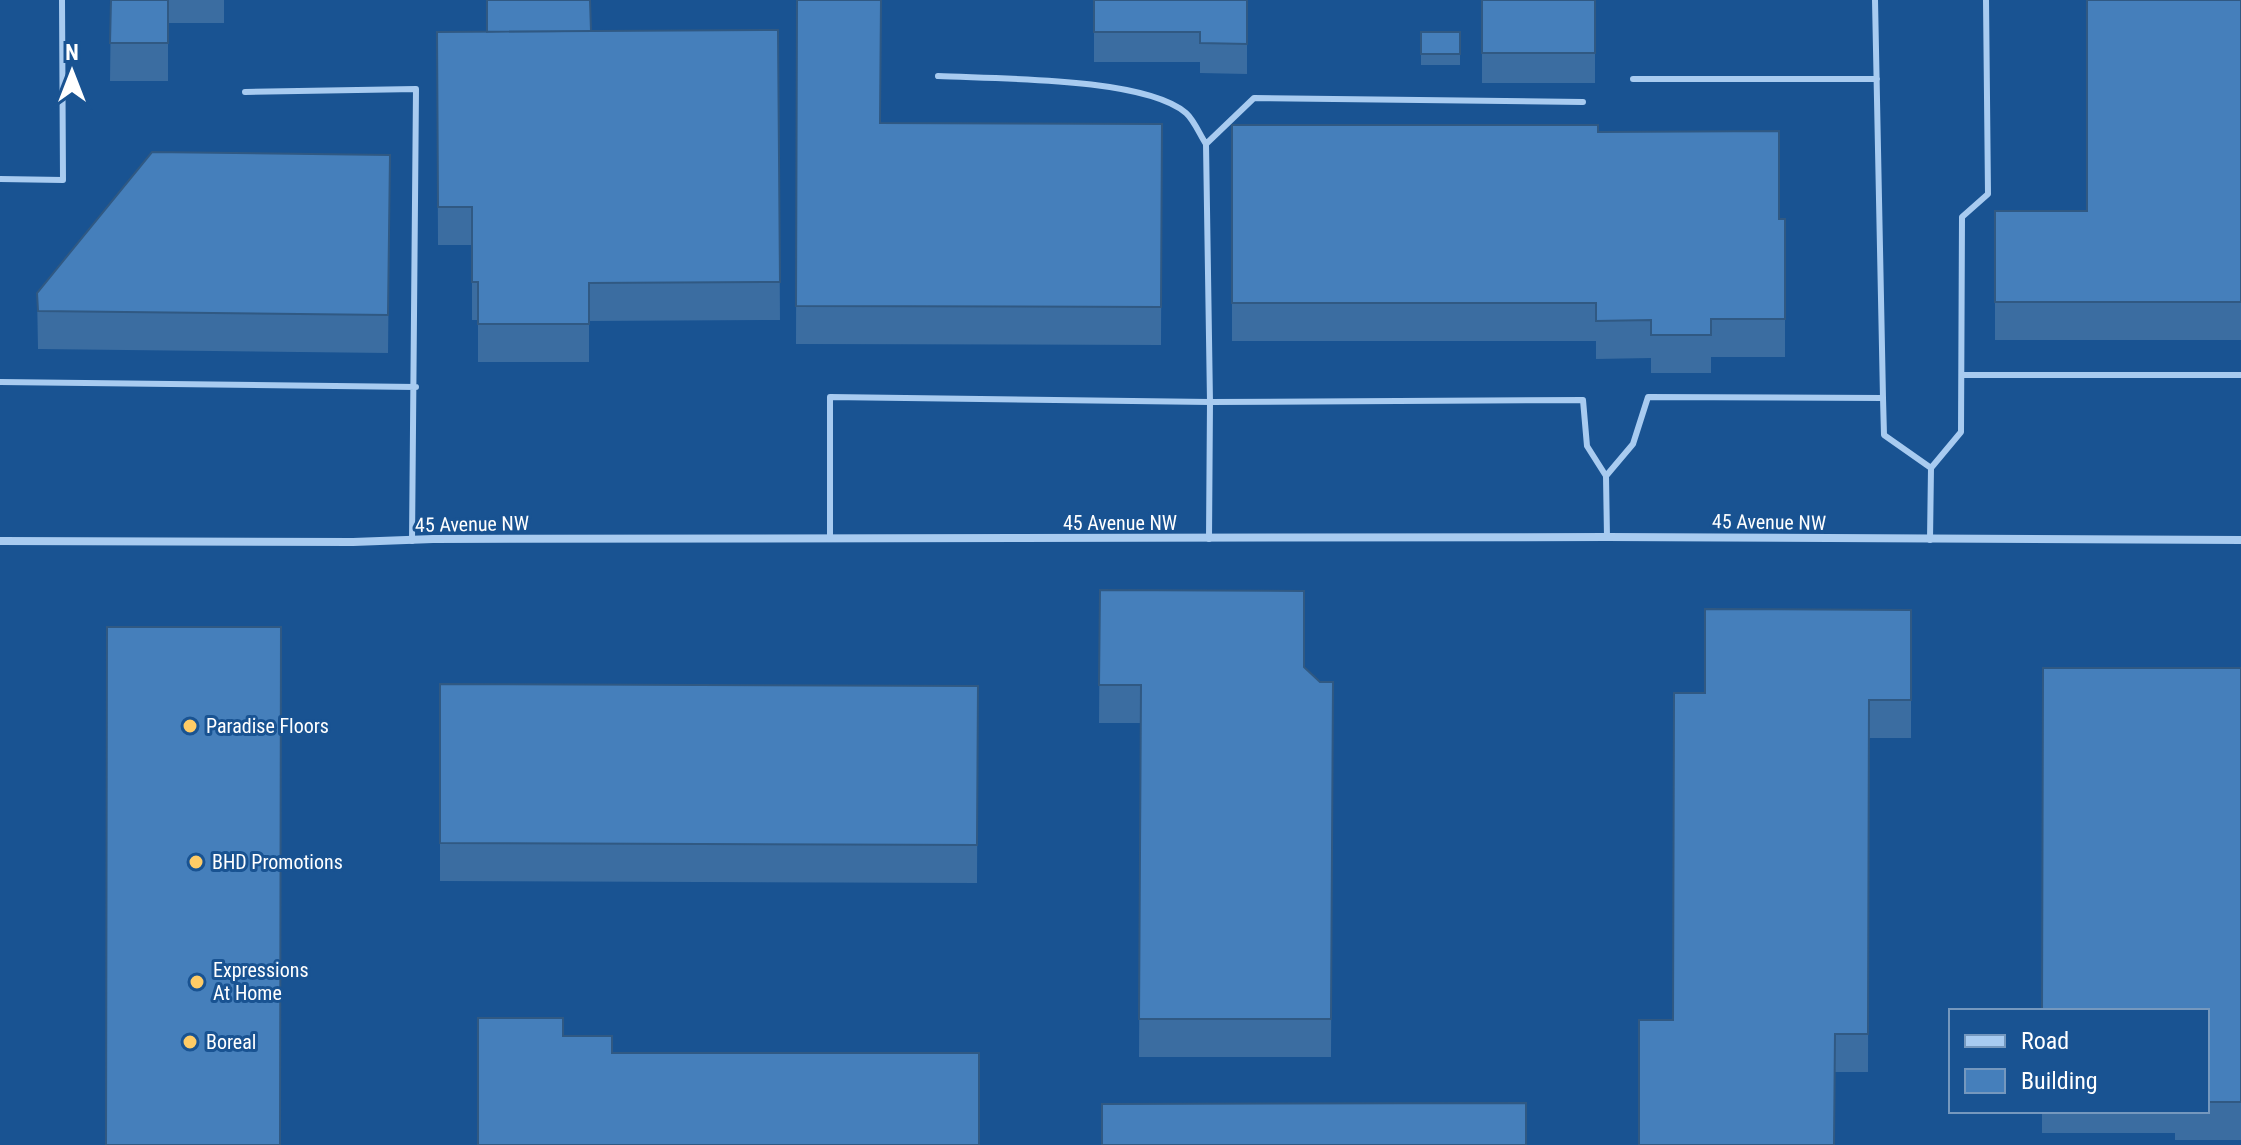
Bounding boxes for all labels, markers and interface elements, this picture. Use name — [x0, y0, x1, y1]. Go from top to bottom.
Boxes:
north arrow — [32, 32, 112, 112]
text: N — [65, 40, 79, 65]
street label: 45 Avenue NW — [1712, 509, 1826, 535]
street label: 45 Avenue NW — [415, 511, 529, 537]
street label: 45 Avenue NW — [1063, 511, 1177, 535]
place label: Paradise Floors — [206, 714, 329, 738]
marker: Paradise Floors — [181, 717, 199, 735]
place label: BHD Promotions — [212, 850, 343, 874]
marker: BHD Promotions — [187, 853, 205, 871]
place label: Expressions At Home — [213, 958, 309, 1005]
marker: Expressions At Home — [188, 973, 206, 991]
legend — [1949, 1009, 2209, 1113]
text: Road — [2021, 1027, 2069, 1055]
place label: Boreal — [206, 1030, 256, 1054]
marker: Boreal — [181, 1033, 199, 1051]
text: Building — [2021, 1067, 2098, 1095]

